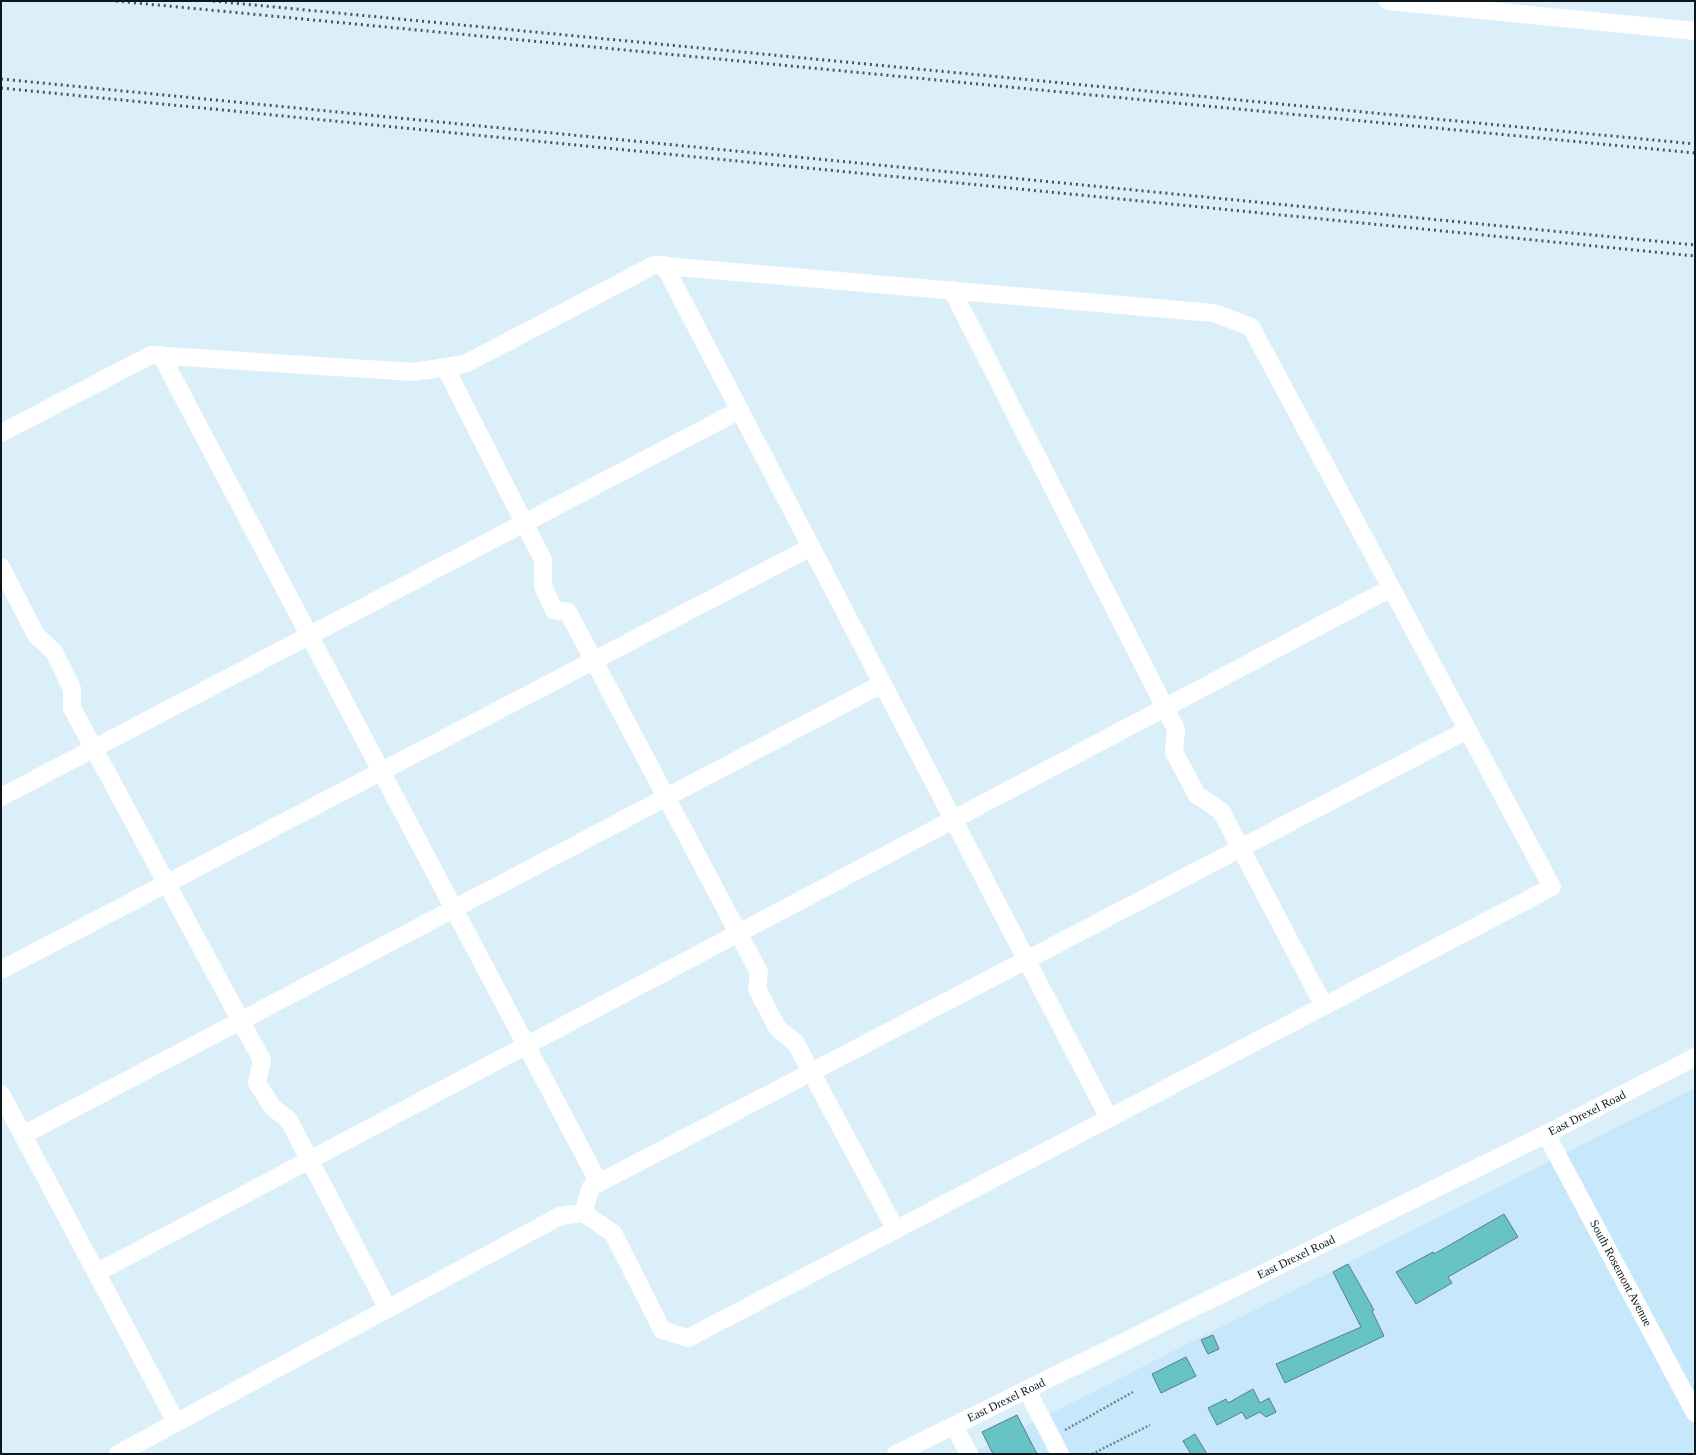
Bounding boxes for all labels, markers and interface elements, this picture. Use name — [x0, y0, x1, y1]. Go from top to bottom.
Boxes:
street label: East Drexel Road — [1546, 1088, 1628, 1138]
street label: South Rosemont Avenue — [1587, 1217, 1655, 1329]
street label: East Drexel Road — [1255, 1232, 1337, 1282]
street label: East Drexel Road — [965, 1375, 1047, 1425]

